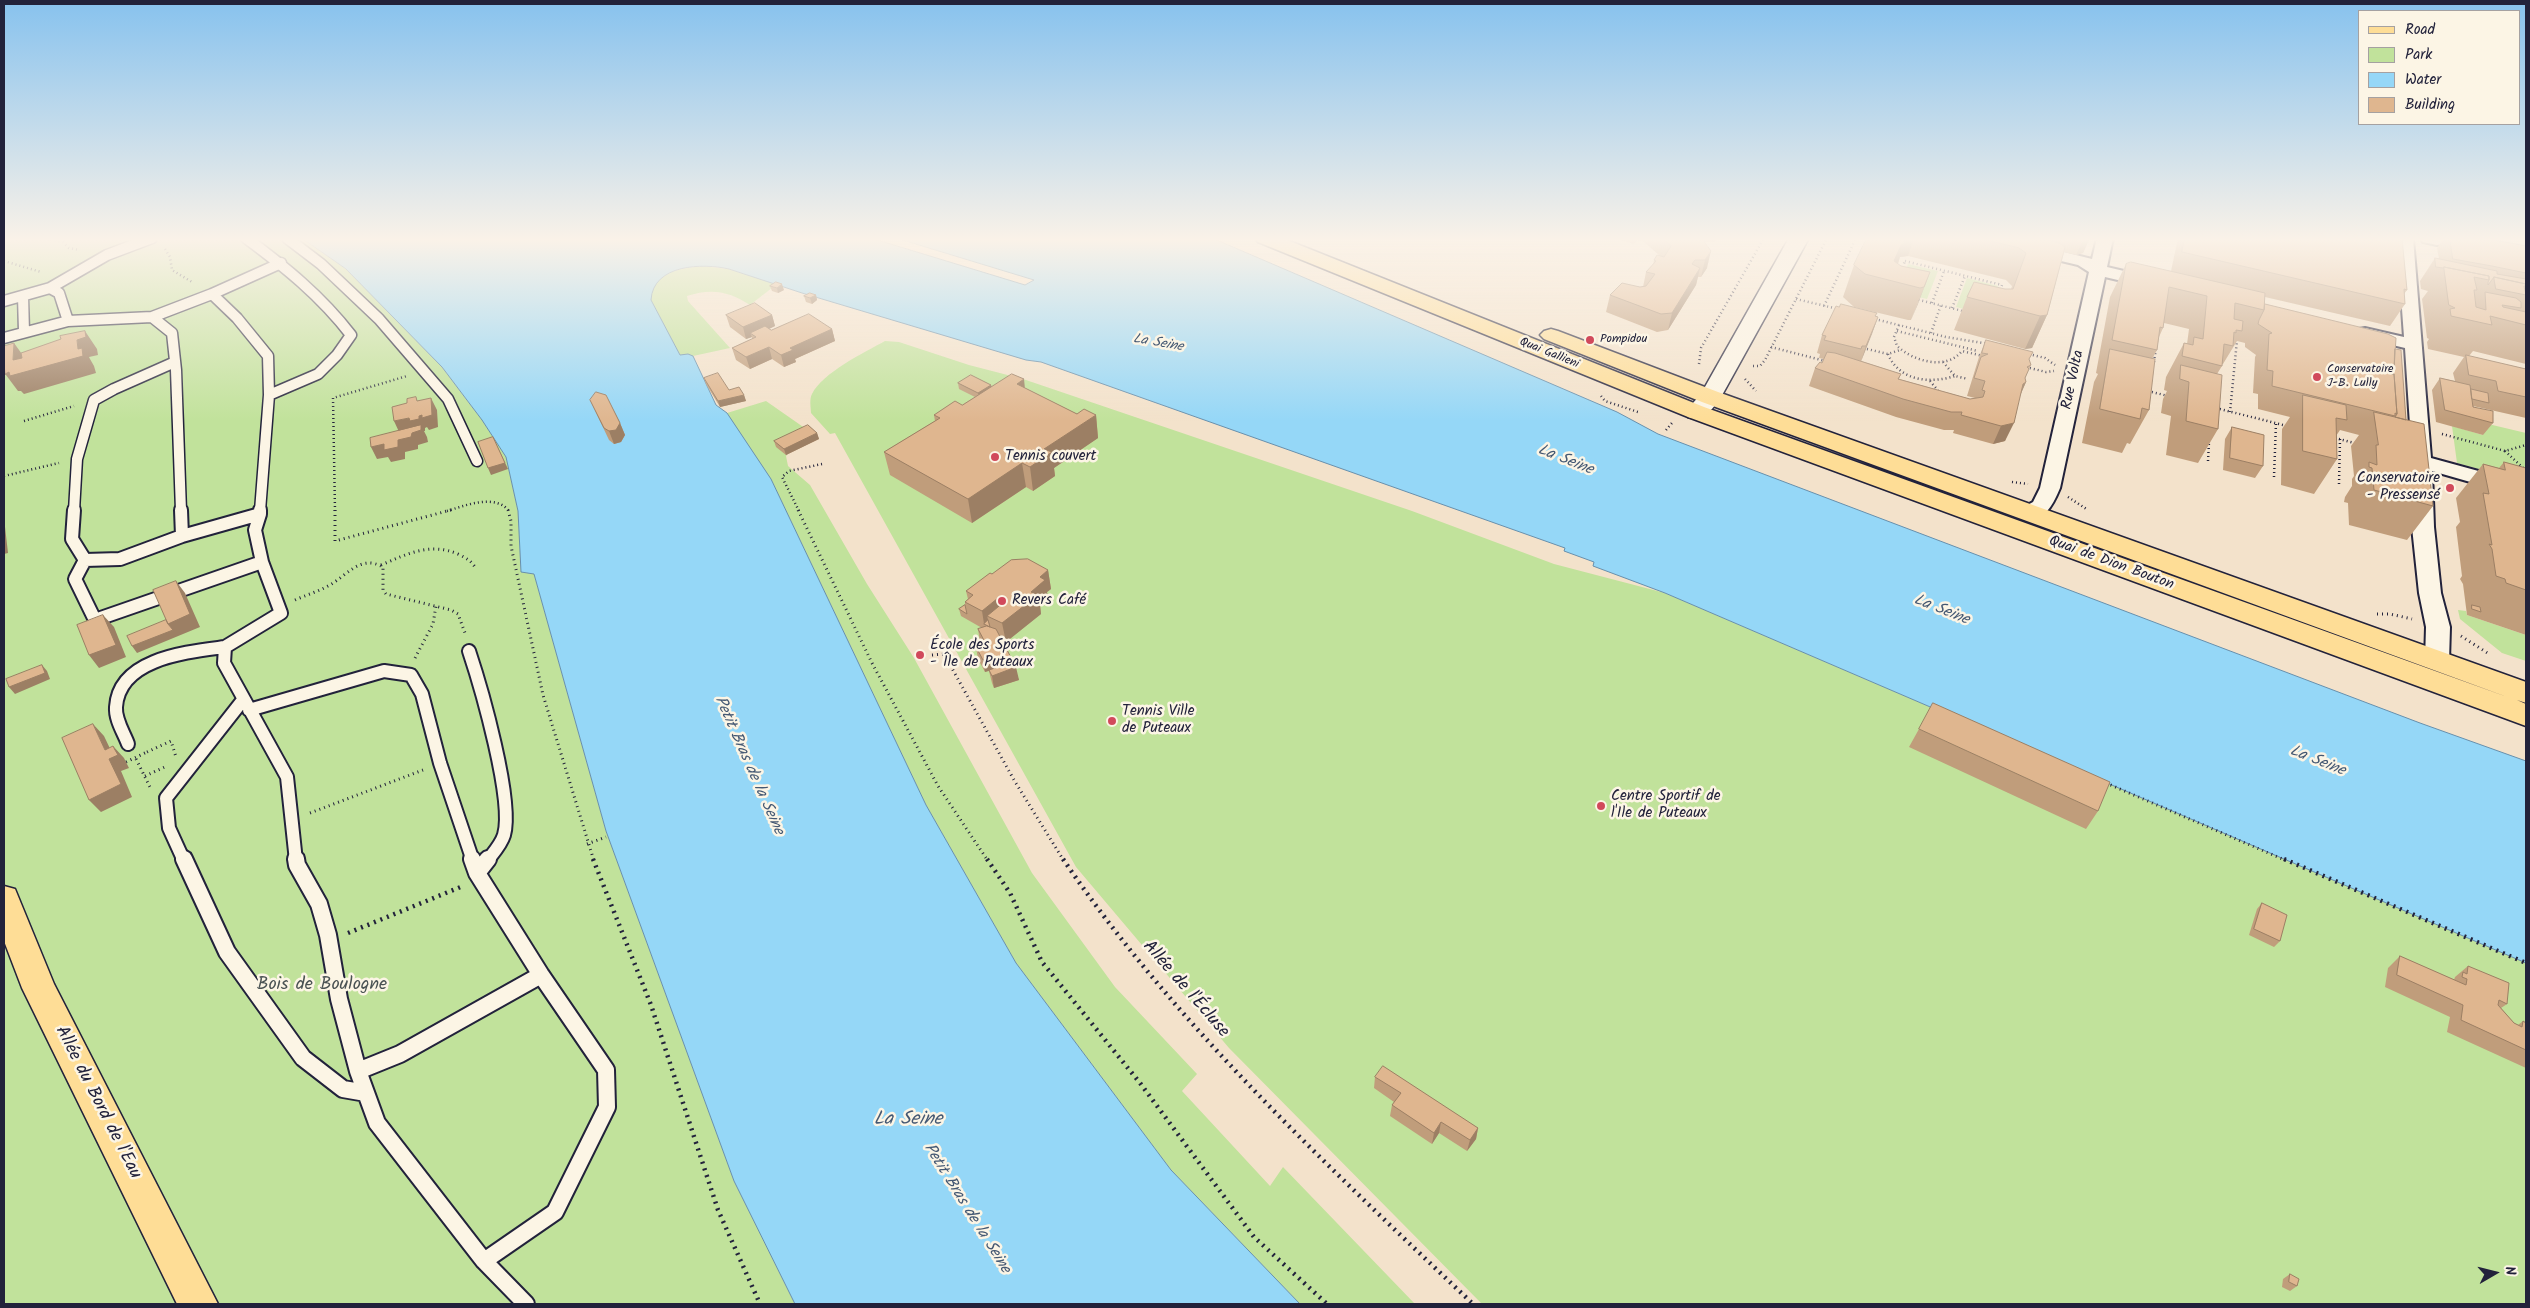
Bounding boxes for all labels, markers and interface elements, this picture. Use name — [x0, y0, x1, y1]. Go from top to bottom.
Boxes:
legend — [2358, 10, 2520, 125]
text: Road — [2405, 18, 2435, 42]
text: Park — [2405, 43, 2432, 67]
text: Water — [2405, 68, 2441, 92]
text: Building — [2405, 93, 2455, 117]
water label: La Seine — [1132, 331, 1184, 357]
place label: Pompidou — [1600, 333, 1647, 347]
marker: Pompidou — [1584, 334, 1596, 346]
street label: Quai Gallieni — [1517, 336, 1581, 372]
street label: Rue Volta — [2059, 349, 2089, 411]
place label: Conservatoire J-B. Lully — [2327, 363, 2394, 391]
marker: Conservatoire J-B. Lully — [2311, 371, 2323, 383]
water label: La Seine — [1535, 441, 1595, 481]
place label: Tennis couvert — [1005, 448, 1096, 466]
marker: Tennis couvert — [989, 451, 1001, 463]
place label: Conservatoire - Pressensé — [2357, 470, 2440, 505]
marker: Conservatoire - Pressensé — [2444, 482, 2456, 494]
street label: Quai de Dion Bouton — [2046, 533, 2176, 595]
water label: La Seine — [1911, 591, 1971, 631]
place label: Revers Café — [1012, 592, 1086, 610]
marker: Revers Café — [996, 595, 1008, 607]
place label: École des Sports - Île de Puteaux — [930, 637, 1034, 672]
marker: École des Sports - Île de Puteaux — [914, 649, 926, 661]
water label: Petit Bras de la Seine — [709, 694, 787, 838]
place label: Tennis Ville de Puteaux — [1122, 703, 1194, 738]
marker: Tennis Ville de Puteaux — [1106, 715, 1118, 727]
water label: La Seine — [2287, 742, 2347, 782]
place label: Centre Sportif de l'Ile de Puteaux — [1611, 788, 1720, 823]
marker: Centre Sportif de l'Ile de Puteaux — [1595, 800, 1607, 812]
street label: Allée de l'Écluse — [1137, 937, 1233, 1043]
park label: Bois de Boulogne — [257, 975, 387, 997]
street label: Allée du Bord de l'Eau — [49, 1023, 145, 1183]
water label: La Seine — [874, 1110, 942, 1132]
water label: Petit Bras de la Seine — [918, 1141, 1014, 1277]
north arrow — [2470, 1248, 2520, 1298]
text: N — [2498, 1265, 2521, 1277]

